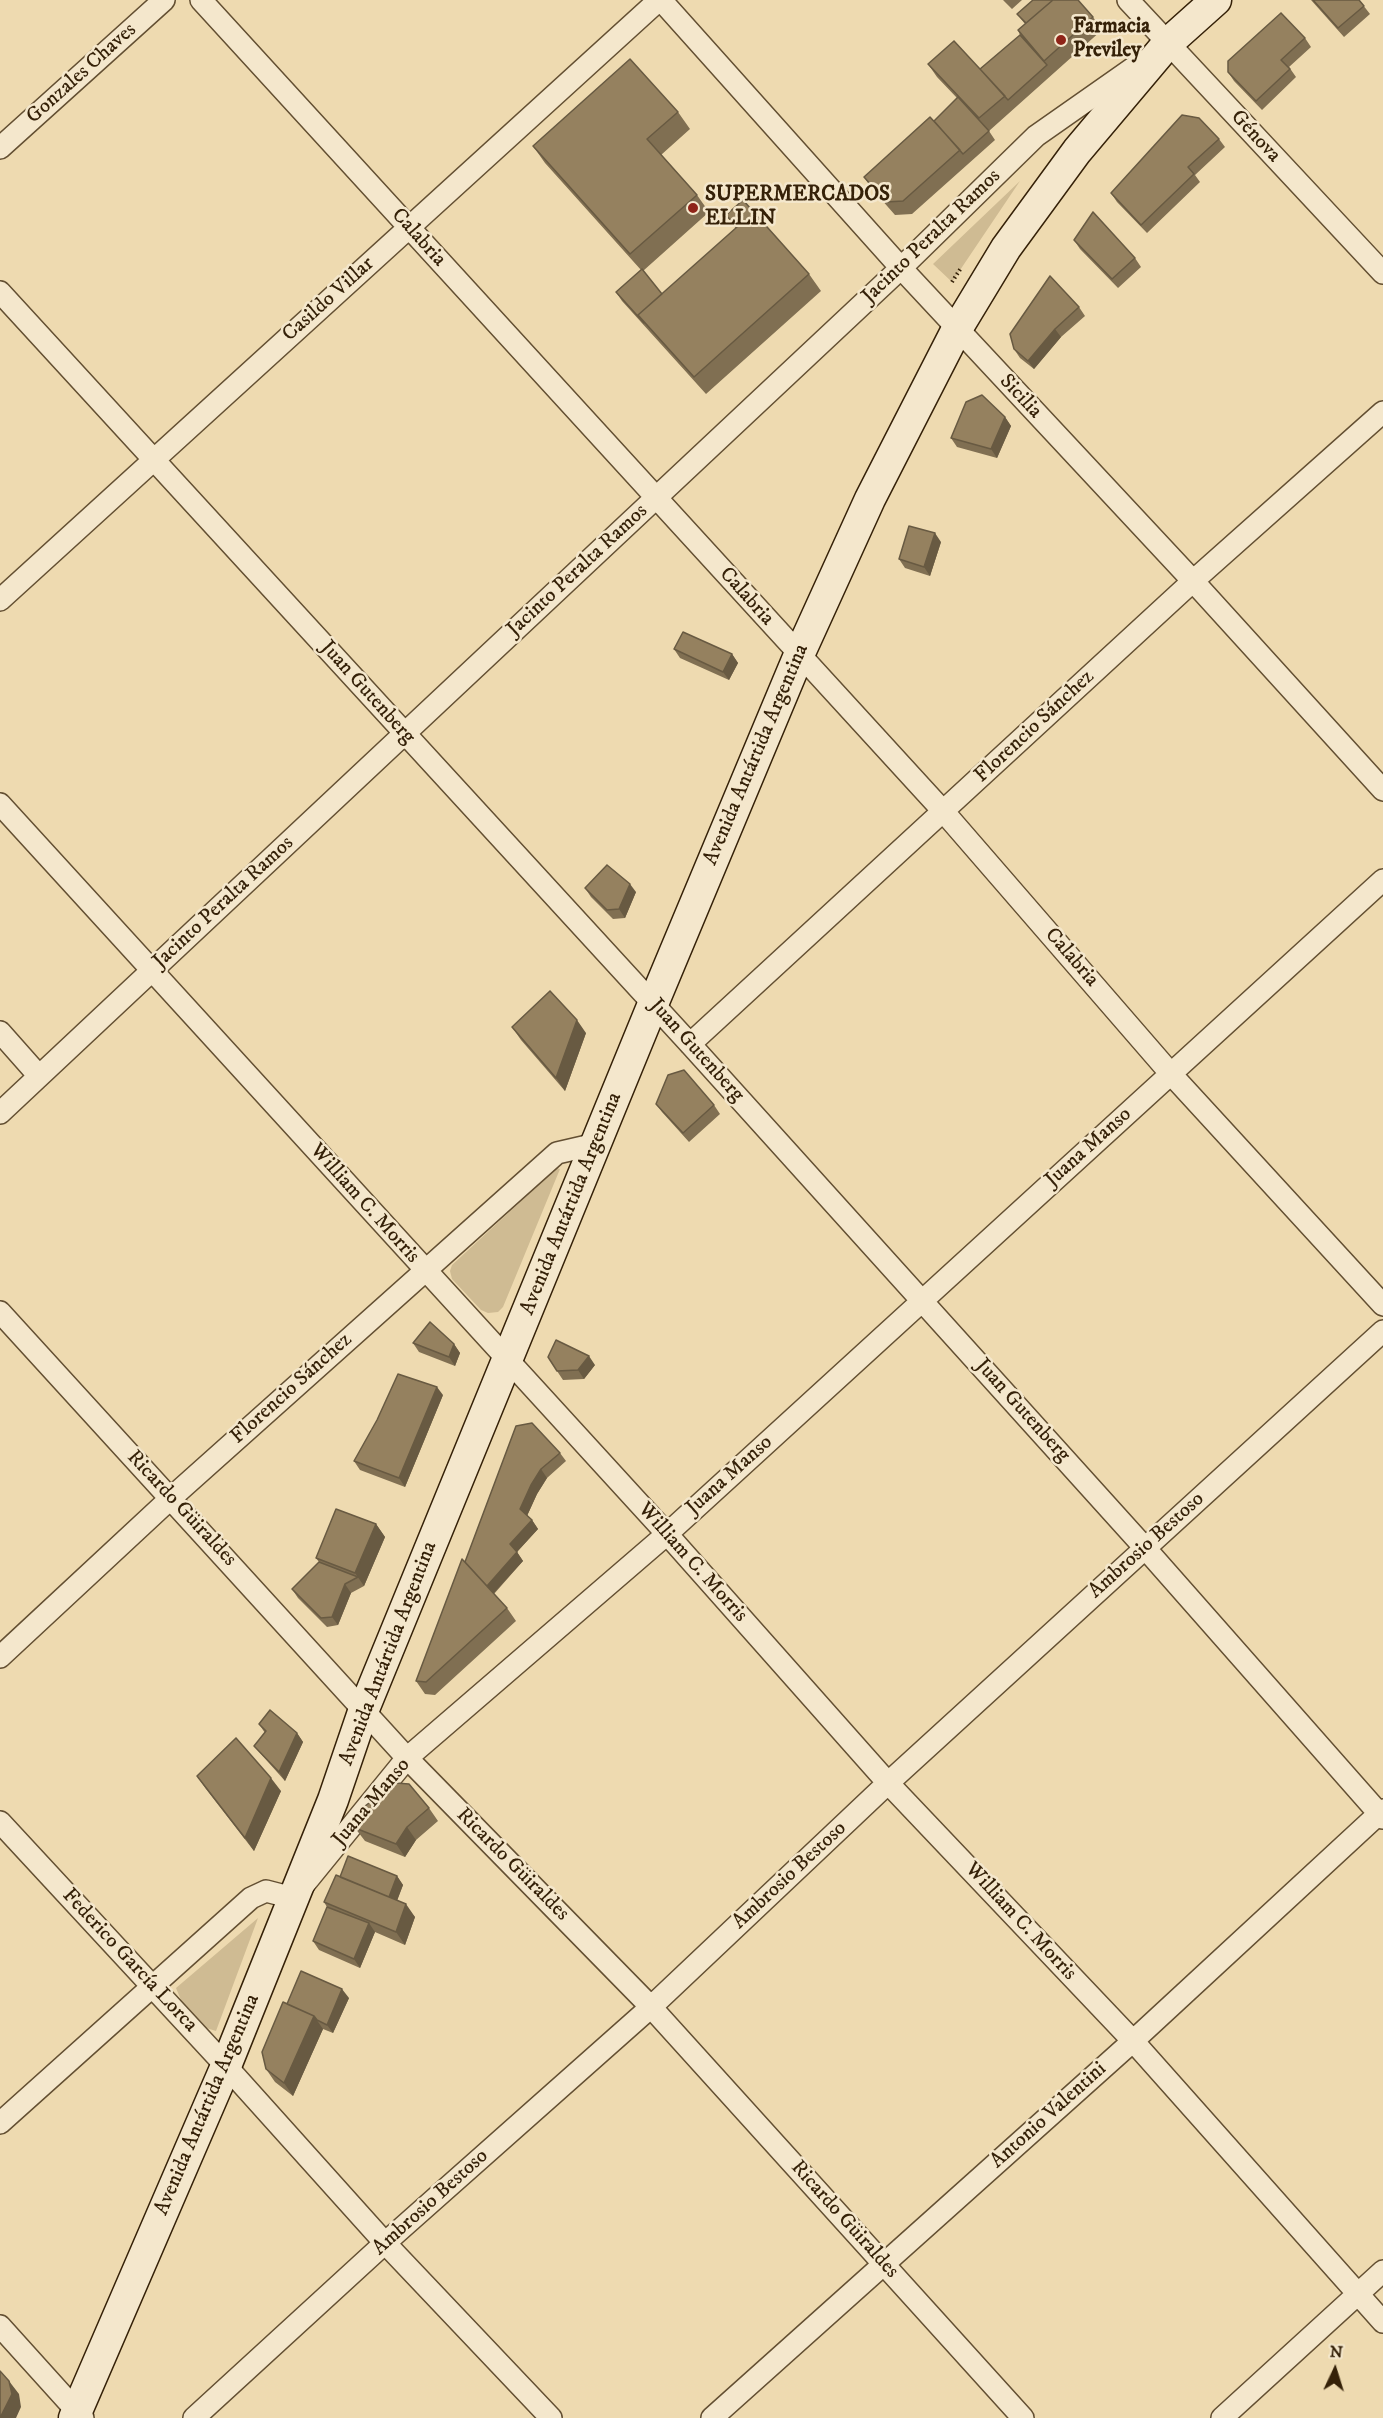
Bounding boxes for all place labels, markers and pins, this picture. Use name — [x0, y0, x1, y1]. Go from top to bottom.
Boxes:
place label: Farmacia Previley — [1073, 15, 1150, 65]
marker: Farmacia Previley — [1054, 33, 1068, 47]
place label: SUPERMERCADOS ELLIN — [705, 183, 890, 233]
marker: SUPERMERCADOS ELLIN — [686, 201, 700, 215]

